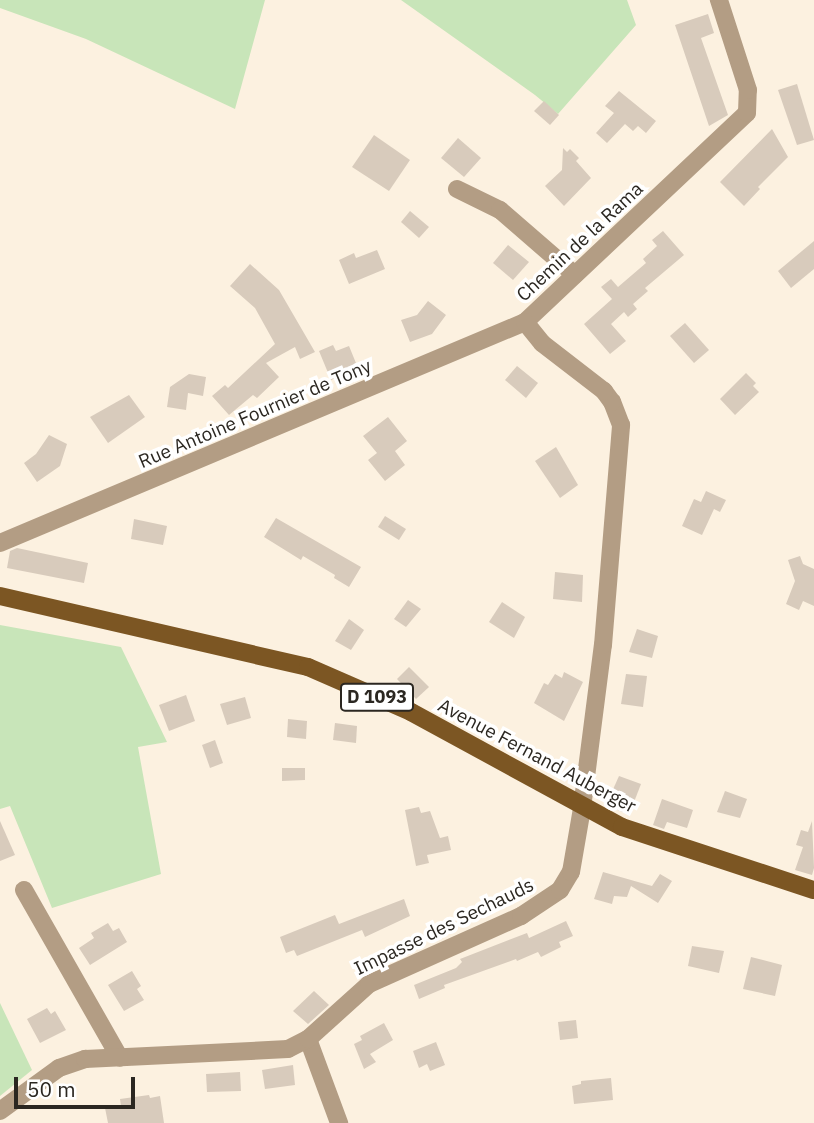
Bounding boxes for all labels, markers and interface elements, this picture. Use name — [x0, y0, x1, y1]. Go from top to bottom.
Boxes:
street label: Chemin de la Rama — [512, 178, 648, 306]
street label: Rue Antoine Fournier de Tony — [135, 355, 375, 473]
road number: D 1093 — [338, 682, 416, 712]
street label: Avenue Fernand Auberger — [434, 694, 640, 818]
street label: Impasse des Sechauds — [351, 874, 537, 980]
scale bar — [18, 1064, 138, 1108]
text: 50 m — [27, 1075, 76, 1103]

